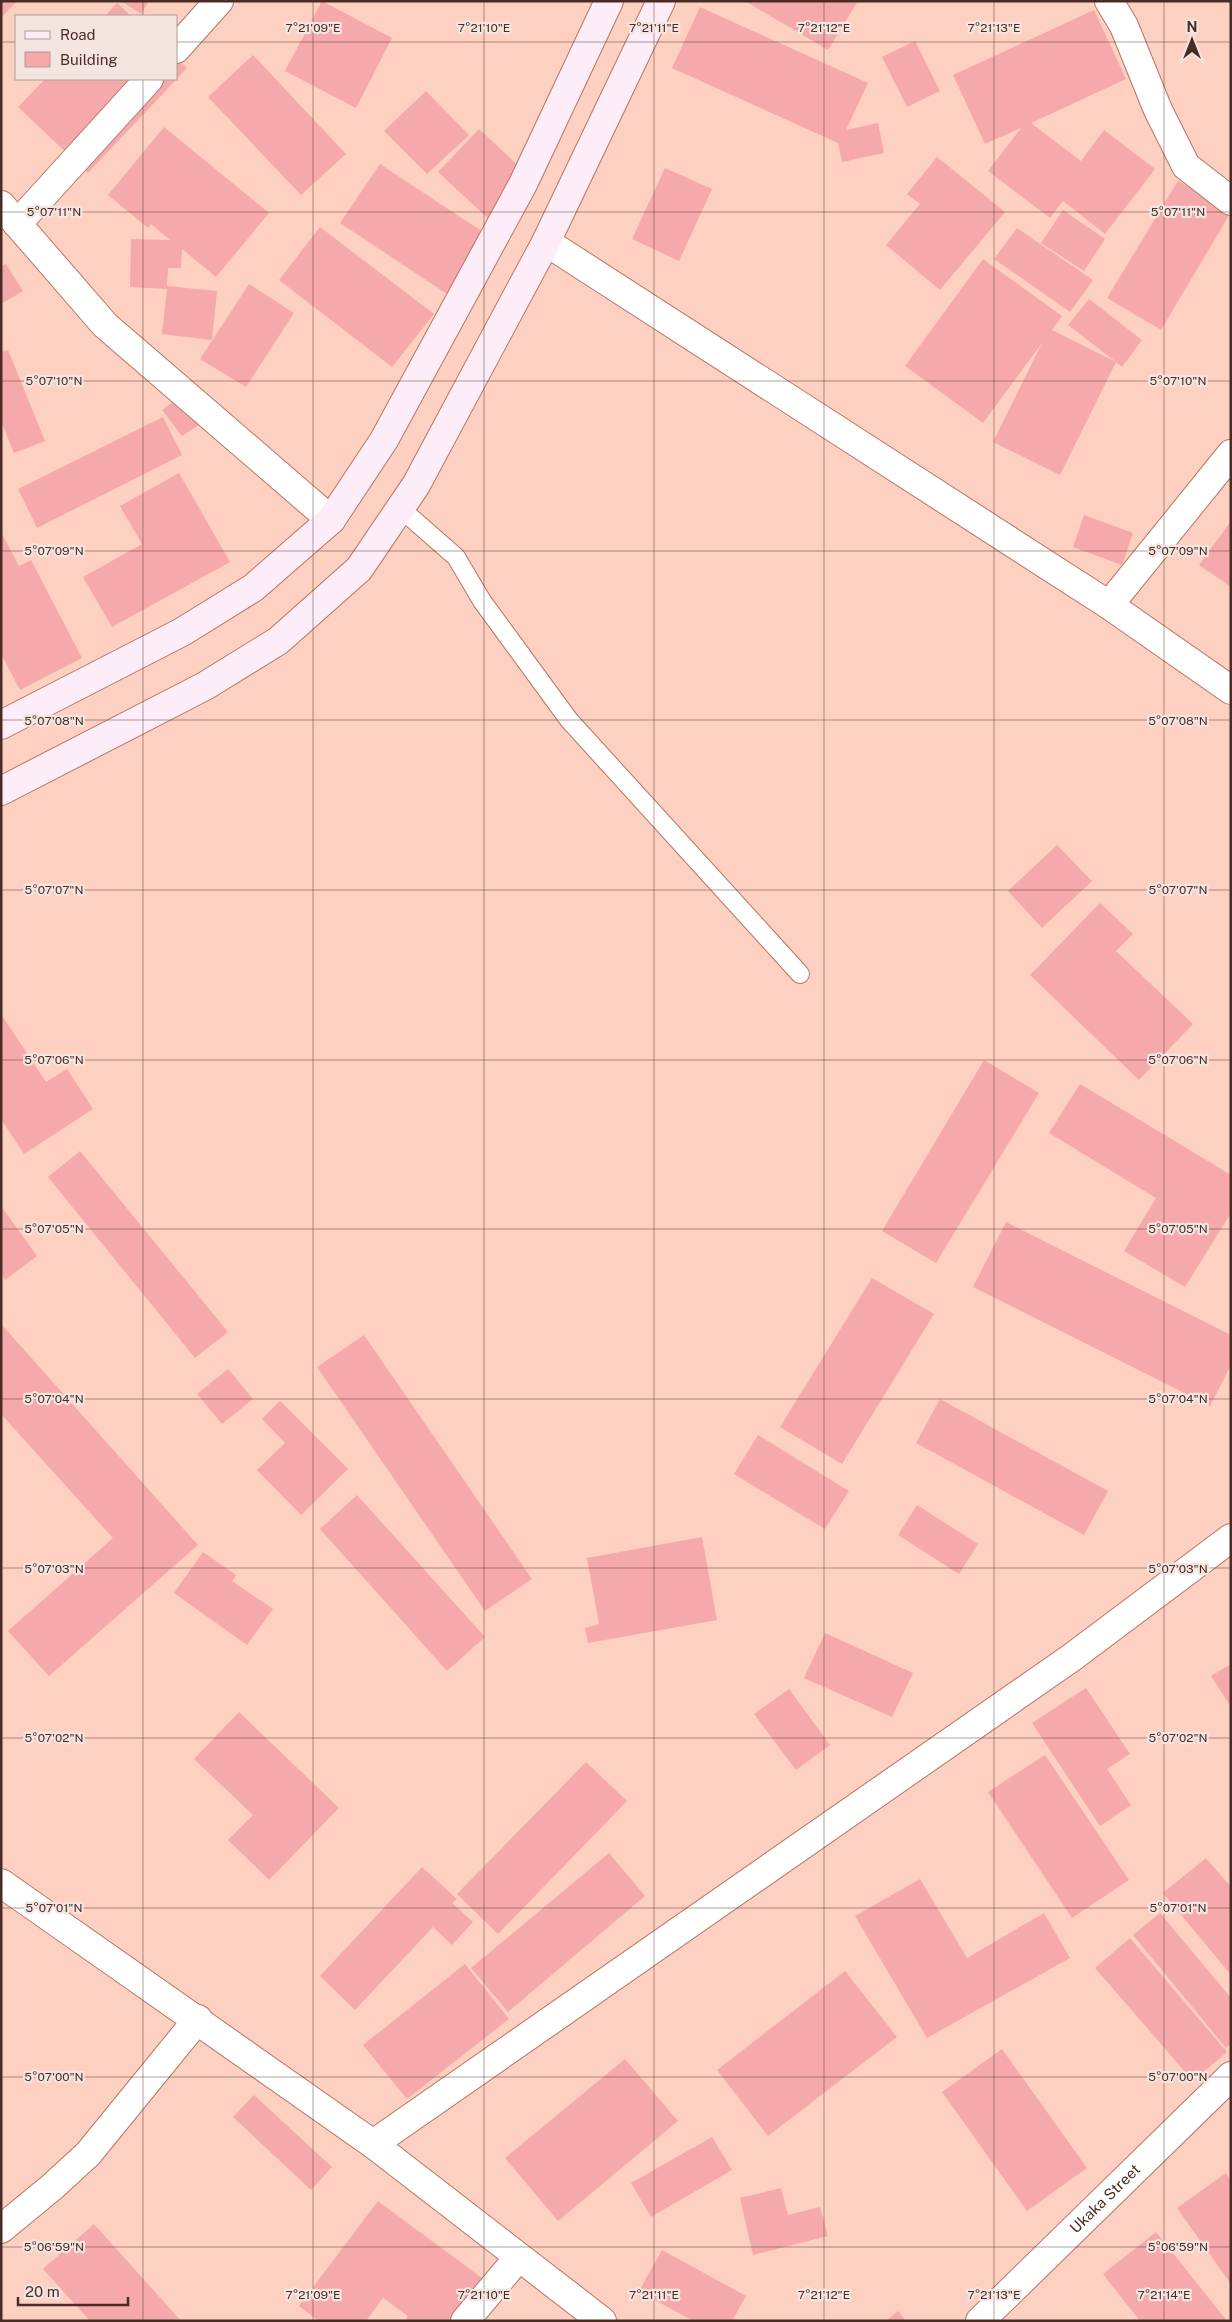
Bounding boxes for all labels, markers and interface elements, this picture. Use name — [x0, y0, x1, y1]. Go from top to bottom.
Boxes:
legend — [15, 15, 178, 80]
north arrow — [1167, 15, 1217, 65]
text: N — [1187, 19, 1197, 35]
text: 7°21'09"E — [285, 21, 341, 35]
text: 7°21'10"E — [458, 21, 510, 35]
text: 7°21'11"E — [629, 21, 679, 35]
text: 7°21'12"E — [798, 21, 850, 35]
text: 7°21'13"E — [968, 21, 1020, 35]
text: Road — [60, 26, 96, 43]
text: Building — [60, 51, 118, 68]
text: 5°07'11"N — [27, 205, 81, 219]
text: 5°07'11"N — [1151, 205, 1205, 219]
text: 5°07'10"N — [26, 374, 82, 388]
text: 5°07'10"N — [1150, 374, 1206, 388]
text: 5°07'09"N — [24, 544, 84, 558]
text: 5°07'09"N — [1148, 544, 1208, 558]
text: 5°07'08"N — [24, 714, 84, 728]
text: 5°07'08"N — [1148, 714, 1208, 728]
text: 5°07'07"N — [24, 883, 84, 897]
text: 5°07'07"N — [1148, 883, 1208, 897]
text: 5°07'06"N — [24, 1053, 84, 1067]
text: 5°07'06"N — [1148, 1053, 1208, 1067]
text: 5°07'05"N — [24, 1222, 84, 1236]
text: 5°07'05"N — [1148, 1222, 1208, 1236]
text: 5°07'04"N — [24, 1392, 84, 1406]
text: 5°07'04"N — [1148, 1392, 1208, 1406]
text: 5°07'03"N — [24, 1562, 84, 1576]
text: 5°07'03"N — [1148, 1562, 1208, 1576]
text: 5°07'02"N — [24, 1731, 84, 1745]
text: 5°07'02"N — [1148, 1731, 1208, 1745]
text: 5°07'01"N — [26, 1901, 82, 1915]
text: 5°07'01"N — [1150, 1901, 1206, 1915]
text: 5°07'00"N — [24, 2070, 84, 2084]
text: 5°07'00"N — [1148, 2070, 1208, 2084]
street label: Ukaka Street — [1066, 2160, 1144, 2236]
text: 5°06'59"N — [24, 2240, 84, 2254]
text: 5°06'59"N — [1148, 2240, 1208, 2254]
scale bar — [18, 2274, 128, 2306]
text: 20 m — [25, 2283, 60, 2300]
text: 7°21'09"E — [285, 2288, 341, 2302]
text: 7°21'10"E — [458, 2288, 510, 2302]
text: 7°21'11"E — [629, 2288, 679, 2302]
text: 7°21'12"E — [798, 2288, 850, 2302]
text: 7°21'13"E — [968, 2288, 1020, 2302]
text: 7°21'14"E — [1138, 2288, 1190, 2302]

